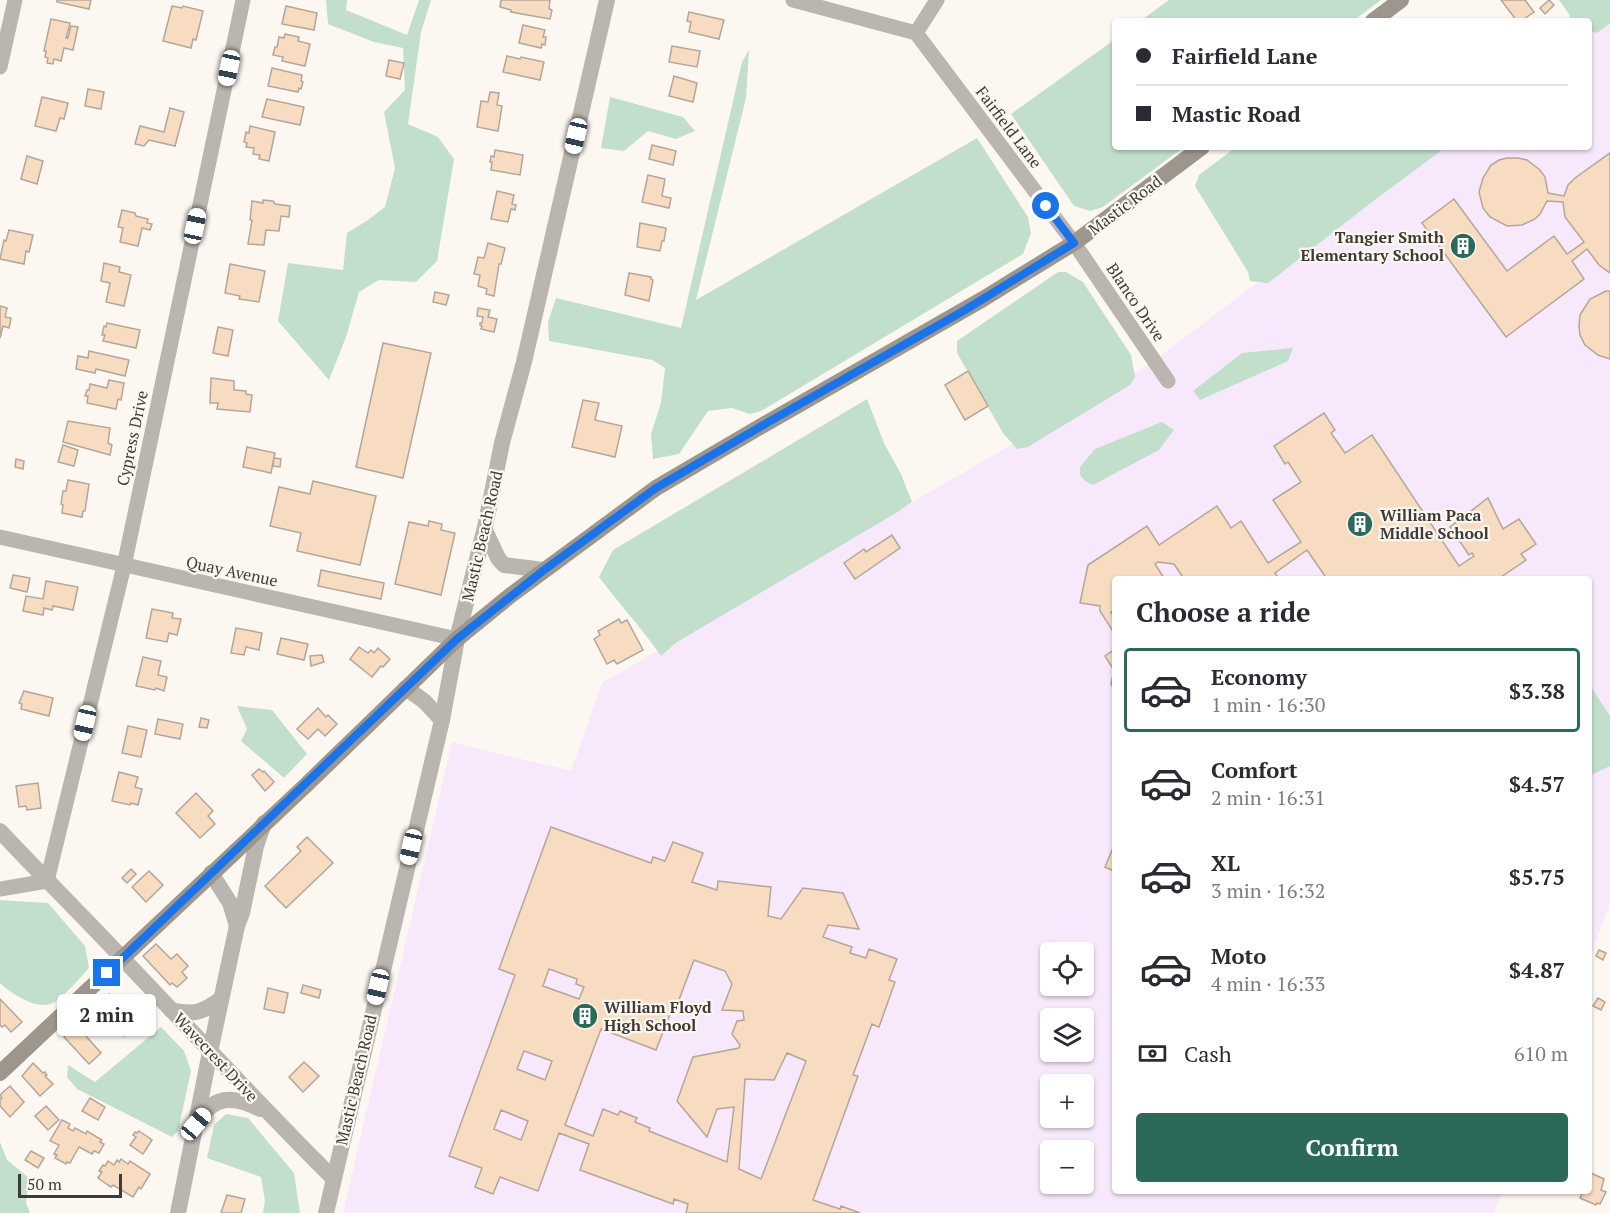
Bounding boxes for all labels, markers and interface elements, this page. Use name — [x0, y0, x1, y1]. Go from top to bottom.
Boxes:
text: Fairfield Lane — [1172, 41, 1318, 70]
car — [216, 49, 242, 87]
street label: Fairfield Lane — [971, 81, 1047, 173]
text: Mastic Road — [1172, 99, 1301, 128]
car — [563, 116, 589, 156]
street label: Mastic Road — [1084, 170, 1166, 240]
route start — [1032, 192, 1059, 219]
car — [182, 207, 208, 245]
place label: Tangier Smith Elementary School — [1300, 226, 1445, 266]
building icon: Tangier Smith Elementary School — [1448, 231, 1478, 261]
street label: Blanco Drive — [1102, 258, 1170, 346]
street label: Cypress Drive — [111, 388, 153, 488]
street label: Mastic Beach Road — [456, 468, 508, 603]
place label: William Paca Middle School — [1380, 504, 1489, 544]
building icon: William Paca Middle School — [1345, 509, 1375, 539]
street label: Quay Avenue — [184, 551, 280, 591]
text: Choose a ride — [1136, 594, 1311, 630]
text: Economy — [1211, 662, 1307, 691]
icon: car — [1139, 663, 1193, 717]
text: $3.38 — [1509, 676, 1565, 705]
text: 1 min · 16:30 — [1211, 691, 1325, 718]
car — [72, 703, 98, 743]
text: Comfort — [1211, 755, 1297, 784]
icon: car — [1139, 756, 1193, 810]
text: $4.57 — [1509, 769, 1565, 798]
text: 2 min · 16:31 — [1211, 784, 1325, 811]
car — [398, 827, 424, 867]
text: XL — [1211, 848, 1240, 877]
icon: car — [1139, 849, 1193, 903]
text: $5.75 — [1509, 862, 1565, 891]
text: 3 min · 16:32 — [1211, 877, 1325, 904]
text: Moto — [1211, 941, 1266, 970]
map controls — [1040, 942, 1094, 1194]
button: locate — [1040, 942, 1094, 996]
icon: car — [1139, 942, 1193, 996]
text: $4.87 — [1509, 955, 1565, 984]
route end — [93, 959, 120, 986]
car — [365, 967, 391, 1007]
text: 4 min · 16:33 — [1211, 970, 1325, 997]
callout: 2 min — [57, 994, 156, 1036]
place label: William Floyd High School — [604, 996, 712, 1036]
text: 2 min — [79, 1001, 134, 1028]
building icon: William Floyd High School — [570, 1001, 600, 1031]
street label: Wavecrest Drive — [169, 1008, 263, 1106]
button: layers — [1040, 1008, 1094, 1062]
street label: Mastic Beach Road — [330, 1012, 382, 1147]
icon: cash — [1136, 1037, 1169, 1070]
text: Cash — [1184, 1039, 1232, 1068]
text: 610 m — [1514, 1040, 1568, 1067]
button: + — [1040, 1074, 1094, 1128]
car — [178, 1104, 214, 1144]
button: Confirm — [1136, 1113, 1568, 1182]
button: − — [1040, 1140, 1094, 1194]
scale bar — [18, 1171, 122, 1198]
text: 50 m — [27, 1173, 62, 1195]

